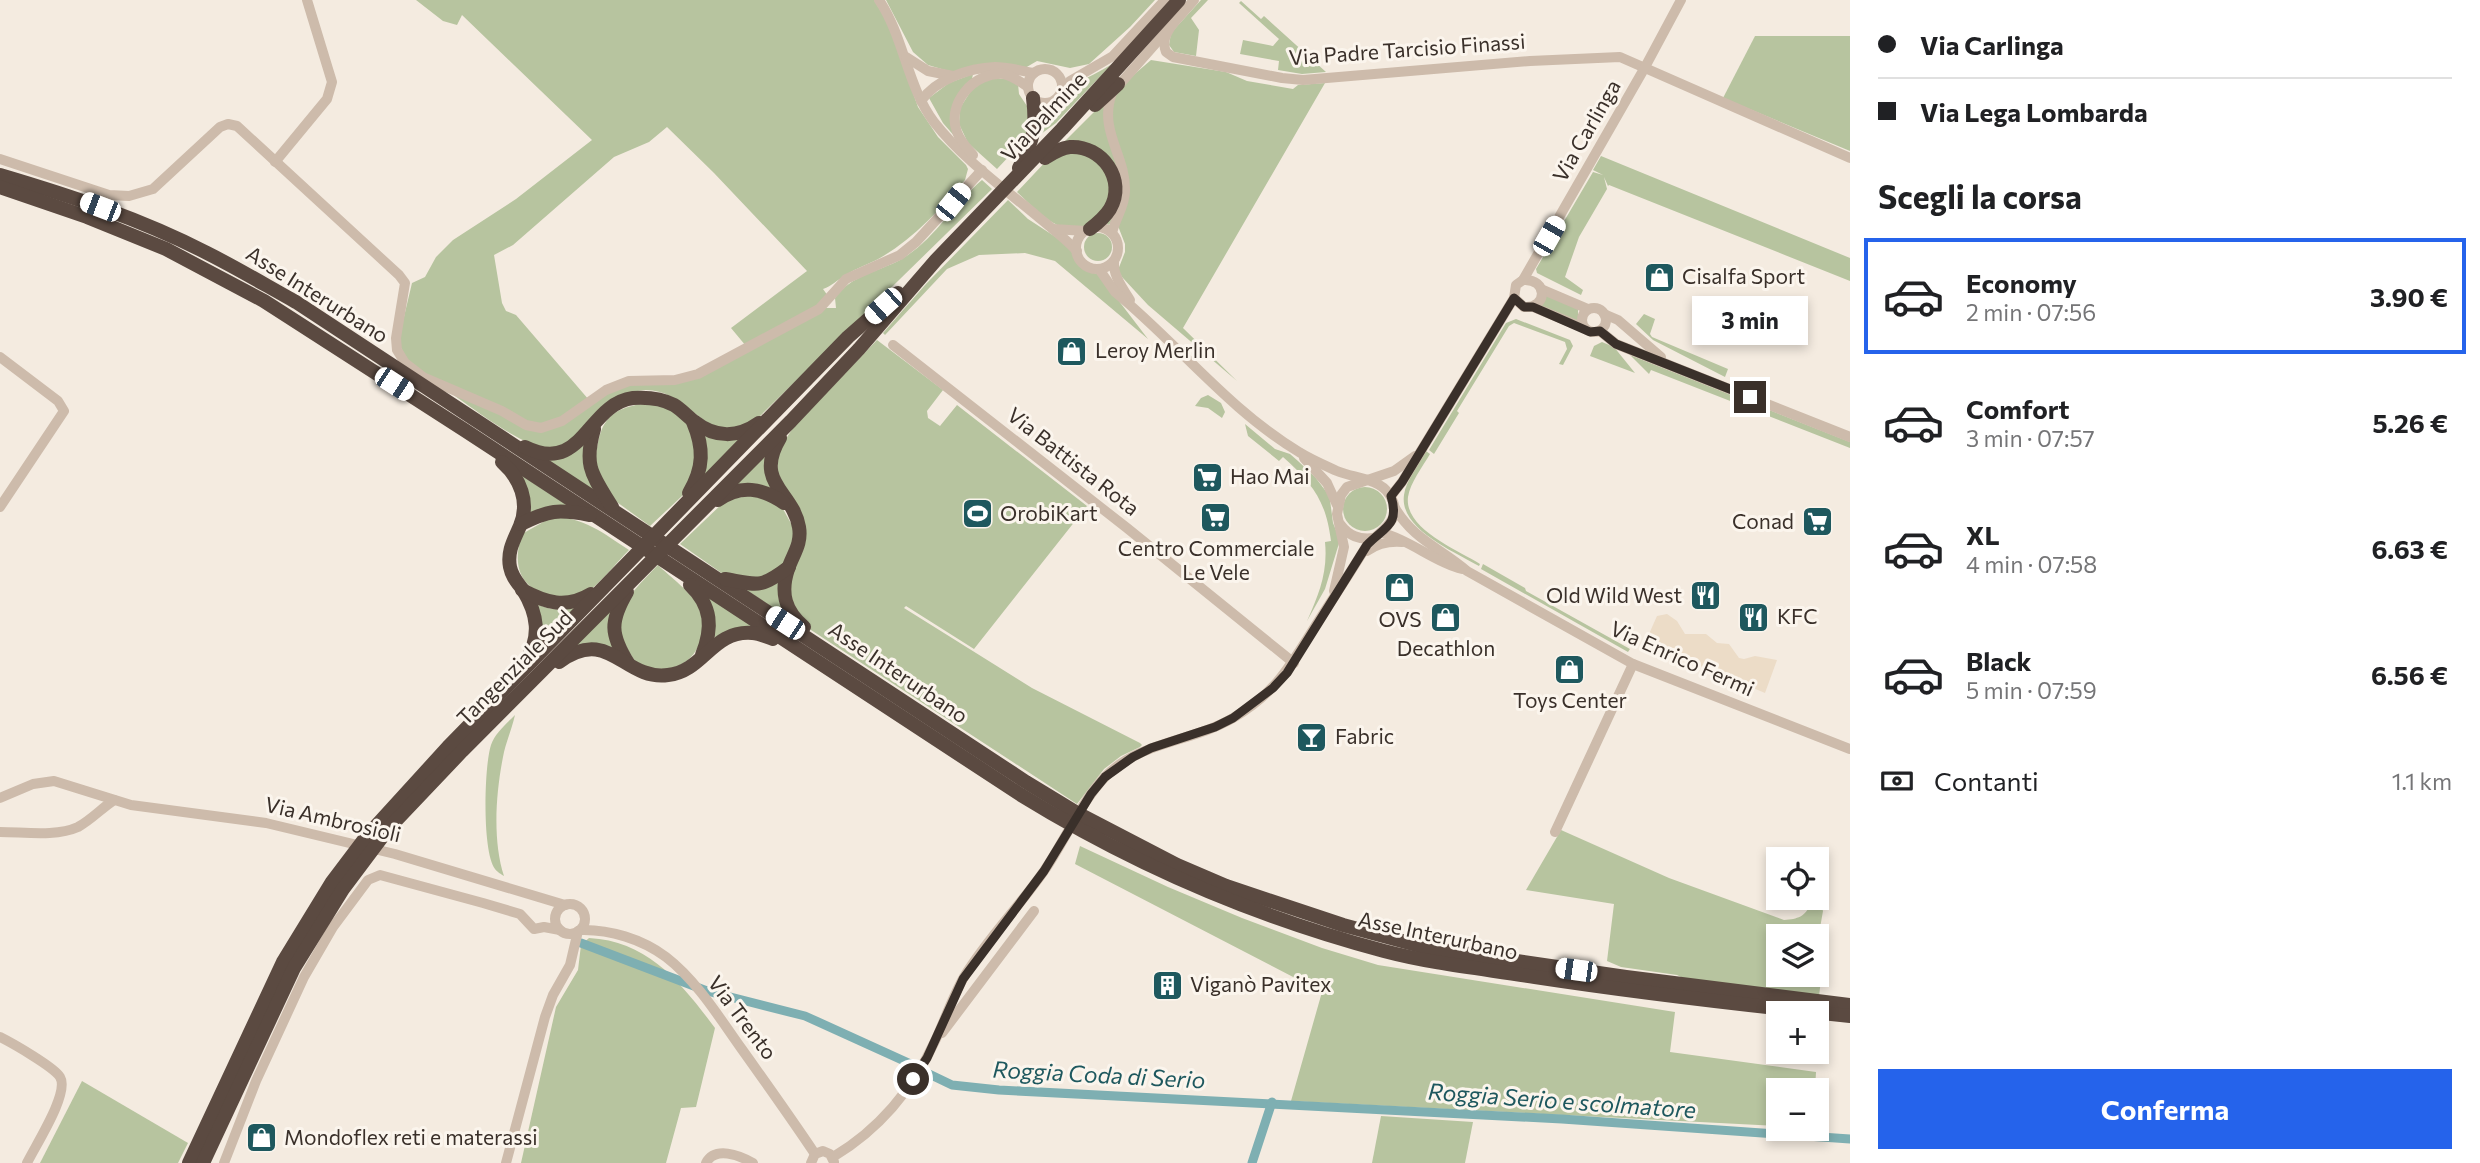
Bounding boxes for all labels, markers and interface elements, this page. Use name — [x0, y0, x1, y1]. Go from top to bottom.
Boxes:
street label: Via Padre Tarcisio Finassi — [1288, 28, 1526, 69]
text: Via Carlinga — [1920, 29, 2064, 60]
street label: Via Dalmine — [995, 66, 1091, 166]
street label: Via Carlinga — [1546, 75, 1625, 186]
text: Via Lega Lombarda — [1920, 96, 2148, 127]
text: Scegli la corsa — [1878, 176, 2082, 216]
car — [932, 179, 975, 225]
car — [77, 190, 124, 224]
car — [1530, 213, 1569, 259]
street label: Asse Interurbano — [242, 240, 393, 347]
shop icon: Cisalfa Sport — [1642, 260, 1676, 294]
place label: Cisalfa Sport — [1682, 263, 1805, 288]
icon: car — [1882, 265, 1945, 328]
text: Economy — [1966, 267, 2077, 298]
text: 3.90 € — [2370, 281, 2448, 312]
car — [861, 284, 906, 328]
callout: 3 min — [1692, 296, 1808, 344]
text: 2 min · 07:56 — [1966, 298, 2096, 326]
text: 3 min — [1721, 306, 1779, 334]
shop icon: Leroy Merlin — [1055, 334, 1089, 368]
place label: Leroy Merlin — [1095, 337, 1215, 362]
car — [371, 364, 418, 404]
route end — [1734, 381, 1766, 413]
icon: car — [1882, 391, 1945, 454]
text: Comfort — [1966, 393, 2069, 424]
street label: Via Battista Rota — [1003, 402, 1145, 520]
text: 5.26 € — [2372, 407, 2448, 438]
text: 3 min · 07:57 — [1966, 424, 2095, 452]
supermarket icon: Hao Mai — [1190, 460, 1224, 494]
place label: Hao Mai — [1230, 463, 1310, 488]
sports icon: OrobiKart — [960, 497, 994, 531]
place label: OrobiKart — [1000, 500, 1098, 525]
supermarket icon: Centro Commerciale Le Vele — [1199, 500, 1233, 534]
supermarket icon: Conad — [1800, 505, 1834, 539]
place label: Conad — [1732, 508, 1794, 533]
icon: car — [1882, 517, 1945, 580]
text: XL — [1966, 519, 2000, 550]
text: 6.63 € — [2372, 533, 2448, 564]
place label: Centro Commerciale Le Vele — [1118, 535, 1314, 584]
text: 4 min · 07:58 — [1966, 550, 2097, 578]
shop icon: OVS — [1383, 571, 1417, 605]
restaurant icon: Old Wild West — [1688, 579, 1722, 613]
place label: Old Wild West — [1546, 582, 1682, 607]
shop icon: Decathlon — [1429, 600, 1463, 634]
restaurant icon: KFC — [1737, 600, 1771, 634]
car — [762, 603, 809, 643]
place label: KFC — [1777, 603, 1818, 628]
street label: Tangenziale Sud — [451, 604, 577, 730]
place label: OVS — [1378, 606, 1422, 631]
street label: Via Enrico Fermi — [1607, 615, 1758, 701]
street label: Asse Interurbano — [824, 616, 973, 728]
place label: Decathlon — [1397, 635, 1495, 660]
icon: car — [1882, 643, 1945, 706]
text: Black — [1966, 645, 2032, 676]
shop icon: Toys Center — [1553, 652, 1587, 686]
text: 6.56 € — [2371, 659, 2448, 690]
text: 5 min · 07:59 — [1966, 676, 2097, 704]
place label: Toys Center — [1513, 687, 1627, 712]
bar icon: Fabric — [1295, 720, 1329, 754]
place label: Fabric — [1335, 723, 1394, 748]
icon: cash — [1878, 762, 1916, 800]
text: Contanti — [1934, 765, 2039, 796]
text: 1.1 km — [2392, 767, 2452, 795]
street label: Via Ambrosioli — [263, 791, 404, 846]
map controls — [1766, 847, 1829, 1141]
button: locate — [1766, 847, 1829, 910]
street label: Asse Interurbano — [1356, 905, 1520, 964]
button: layers — [1766, 924, 1829, 987]
car — [1554, 957, 1599, 983]
building icon: Viganò Pavitex — [1150, 968, 1184, 1002]
street label: Via Trento — [704, 970, 783, 1064]
place label: Viganò Pavitex — [1190, 971, 1331, 996]
button: + — [1766, 1001, 1829, 1064]
water label: Roggia Coda di Serio — [992, 1054, 1206, 1094]
route start — [897, 1063, 929, 1095]
button: Conferma — [1878, 1069, 2452, 1149]
water label: Roggia Serio e scolmatore — [1427, 1077, 1697, 1123]
button: − — [1766, 1078, 1829, 1141]
shop icon: Mondoflex reti e materassi — [244, 1121, 278, 1155]
place label: Mondoflex reti e materassi — [284, 1124, 538, 1149]

